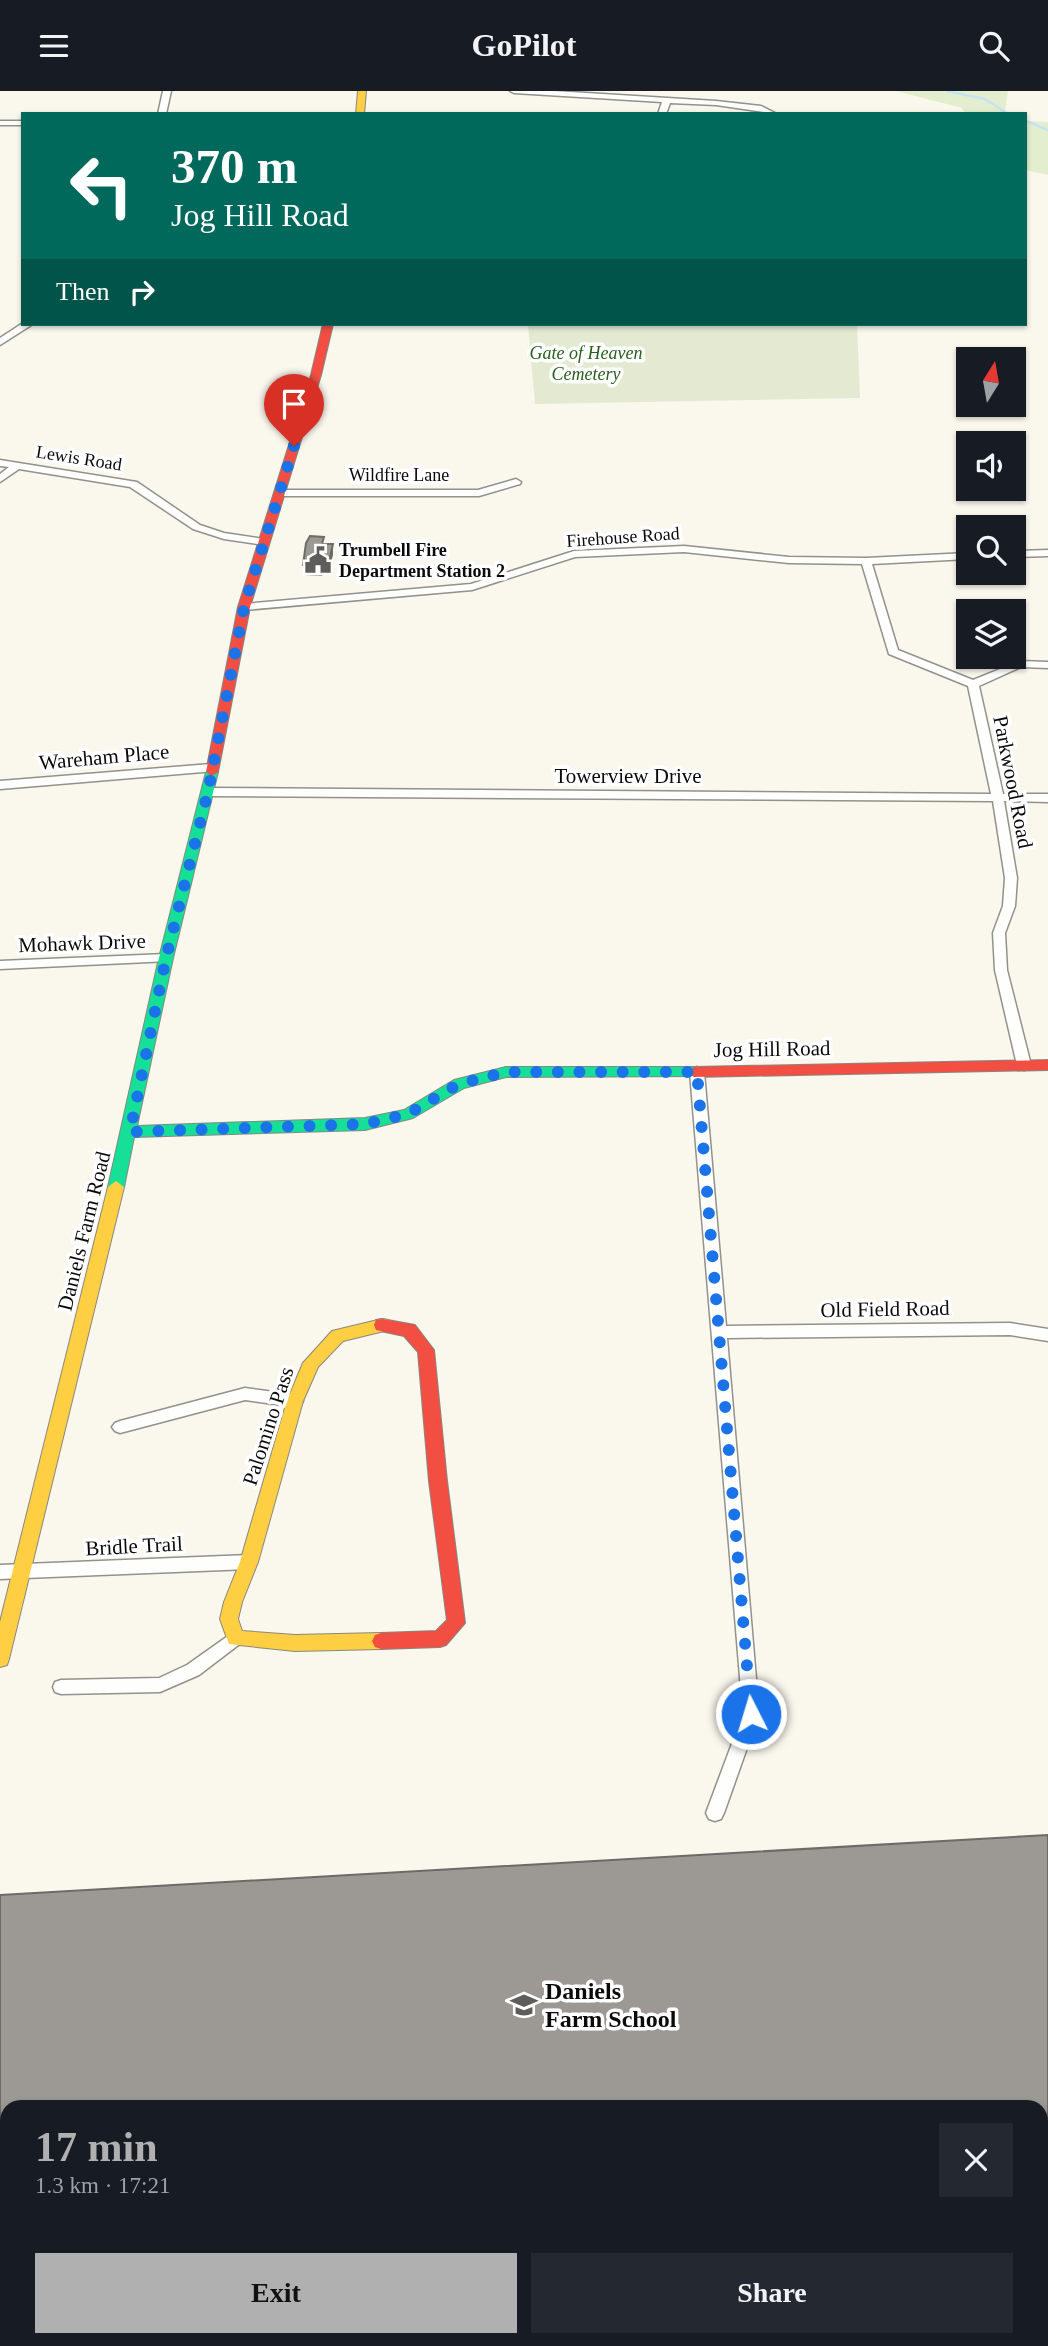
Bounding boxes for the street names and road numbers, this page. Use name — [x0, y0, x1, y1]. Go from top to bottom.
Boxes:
street label: Lewis Road — [35, 441, 123, 475]
street label: Wildfire Lane — [349, 465, 449, 485]
street label: Firehouse Road — [566, 523, 680, 551]
street label: Parkwood Road — [988, 714, 1038, 851]
street label: Wareham Place — [38, 739, 170, 775]
street label: Towerview Drive — [554, 764, 702, 788]
street label: Mohawk Drive — [18, 929, 146, 957]
street label: Jog Hill Road — [713, 1036, 831, 1062]
street label: Daniels Farm Road — [53, 1148, 116, 1313]
street label: Old Field Road — [820, 1296, 950, 1322]
street label: Palomino Pass — [238, 1364, 298, 1488]
street label: Bridle Trail — [85, 1531, 183, 1561]

